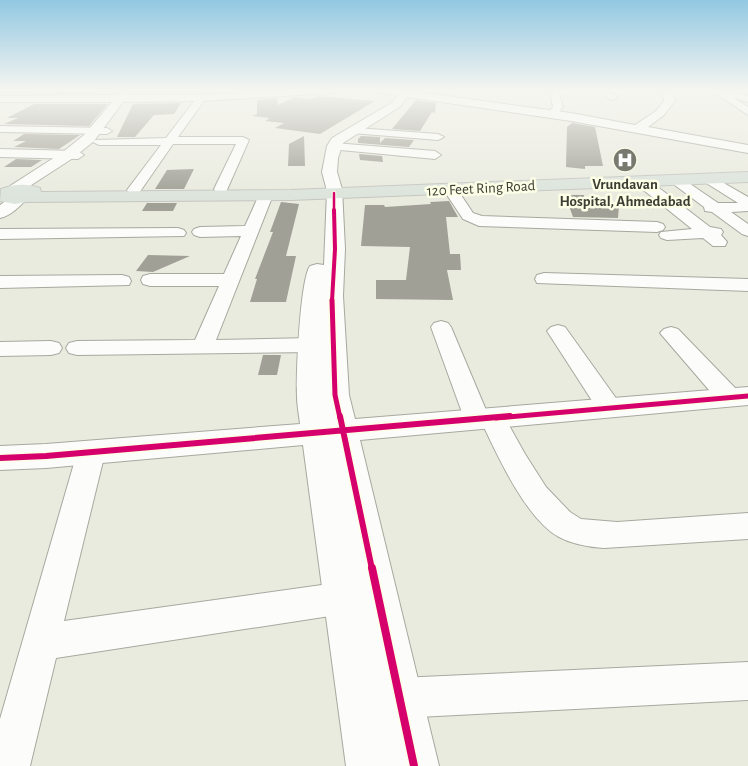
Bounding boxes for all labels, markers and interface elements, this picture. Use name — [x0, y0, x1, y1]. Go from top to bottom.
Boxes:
hospital icon: Vrundavan Hospital, Ahmedabad — [612, 147, 638, 173]
place label: Vrundavan Hospital, Ahmedabad — [559, 177, 691, 209]
street label: 120 Feet Ring Road — [426, 178, 536, 199]

